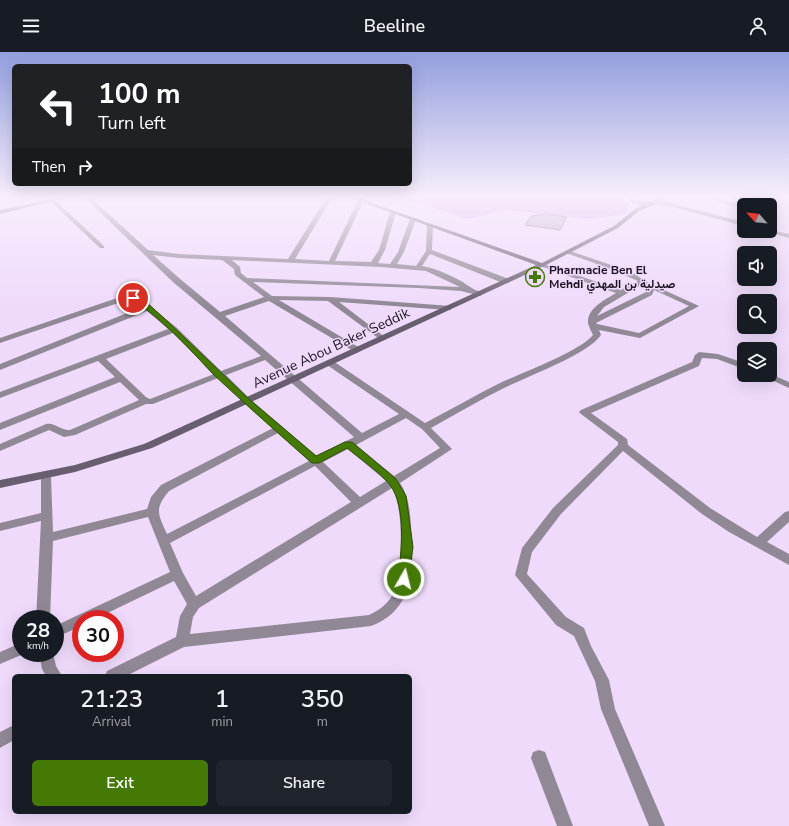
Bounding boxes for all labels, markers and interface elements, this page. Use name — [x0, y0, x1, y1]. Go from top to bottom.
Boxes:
text: Beeline — [364, 14, 425, 38]
icon: menu — [20, 15, 42, 37]
icon: person — [747, 15, 769, 37]
text: 100 m — [98, 75, 181, 113]
icon: left — [32, 80, 84, 132]
text: Turn left — [98, 111, 166, 135]
icon: right — [74, 156, 96, 178]
text: Then — [32, 157, 66, 177]
north arrow — [737, 198, 777, 238]
map controls — [737, 198, 777, 382]
button: sound — [737, 246, 777, 286]
place label: Pharmacie Ben El Mehdi صيدلية بن المهدي — [549, 262, 675, 294]
pharmacy icon: Pharmacie Ben El Mehdi صيدلية بن المهدي — [524, 266, 546, 288]
pin — [116, 281, 150, 315]
icon: arrive — [122, 287, 144, 309]
button: search — [737, 294, 777, 334]
street label: Avenue Abou Baker Seddik — [249, 303, 414, 393]
button: layers — [737, 342, 777, 382]
position arrow — [383, 558, 425, 600]
speed limit sign: 30 — [72, 610, 124, 662]
text: 28 — [26, 617, 50, 644]
text: km/h — [27, 639, 49, 653]
text: 21:23 — [80, 683, 143, 715]
text: 1 — [215, 683, 229, 715]
text: 350 — [301, 683, 344, 715]
text: Arrival — [92, 713, 131, 731]
text: min — [211, 713, 233, 731]
text: m — [317, 713, 328, 731]
button: Exit — [32, 760, 208, 806]
button: Share — [216, 760, 392, 806]

